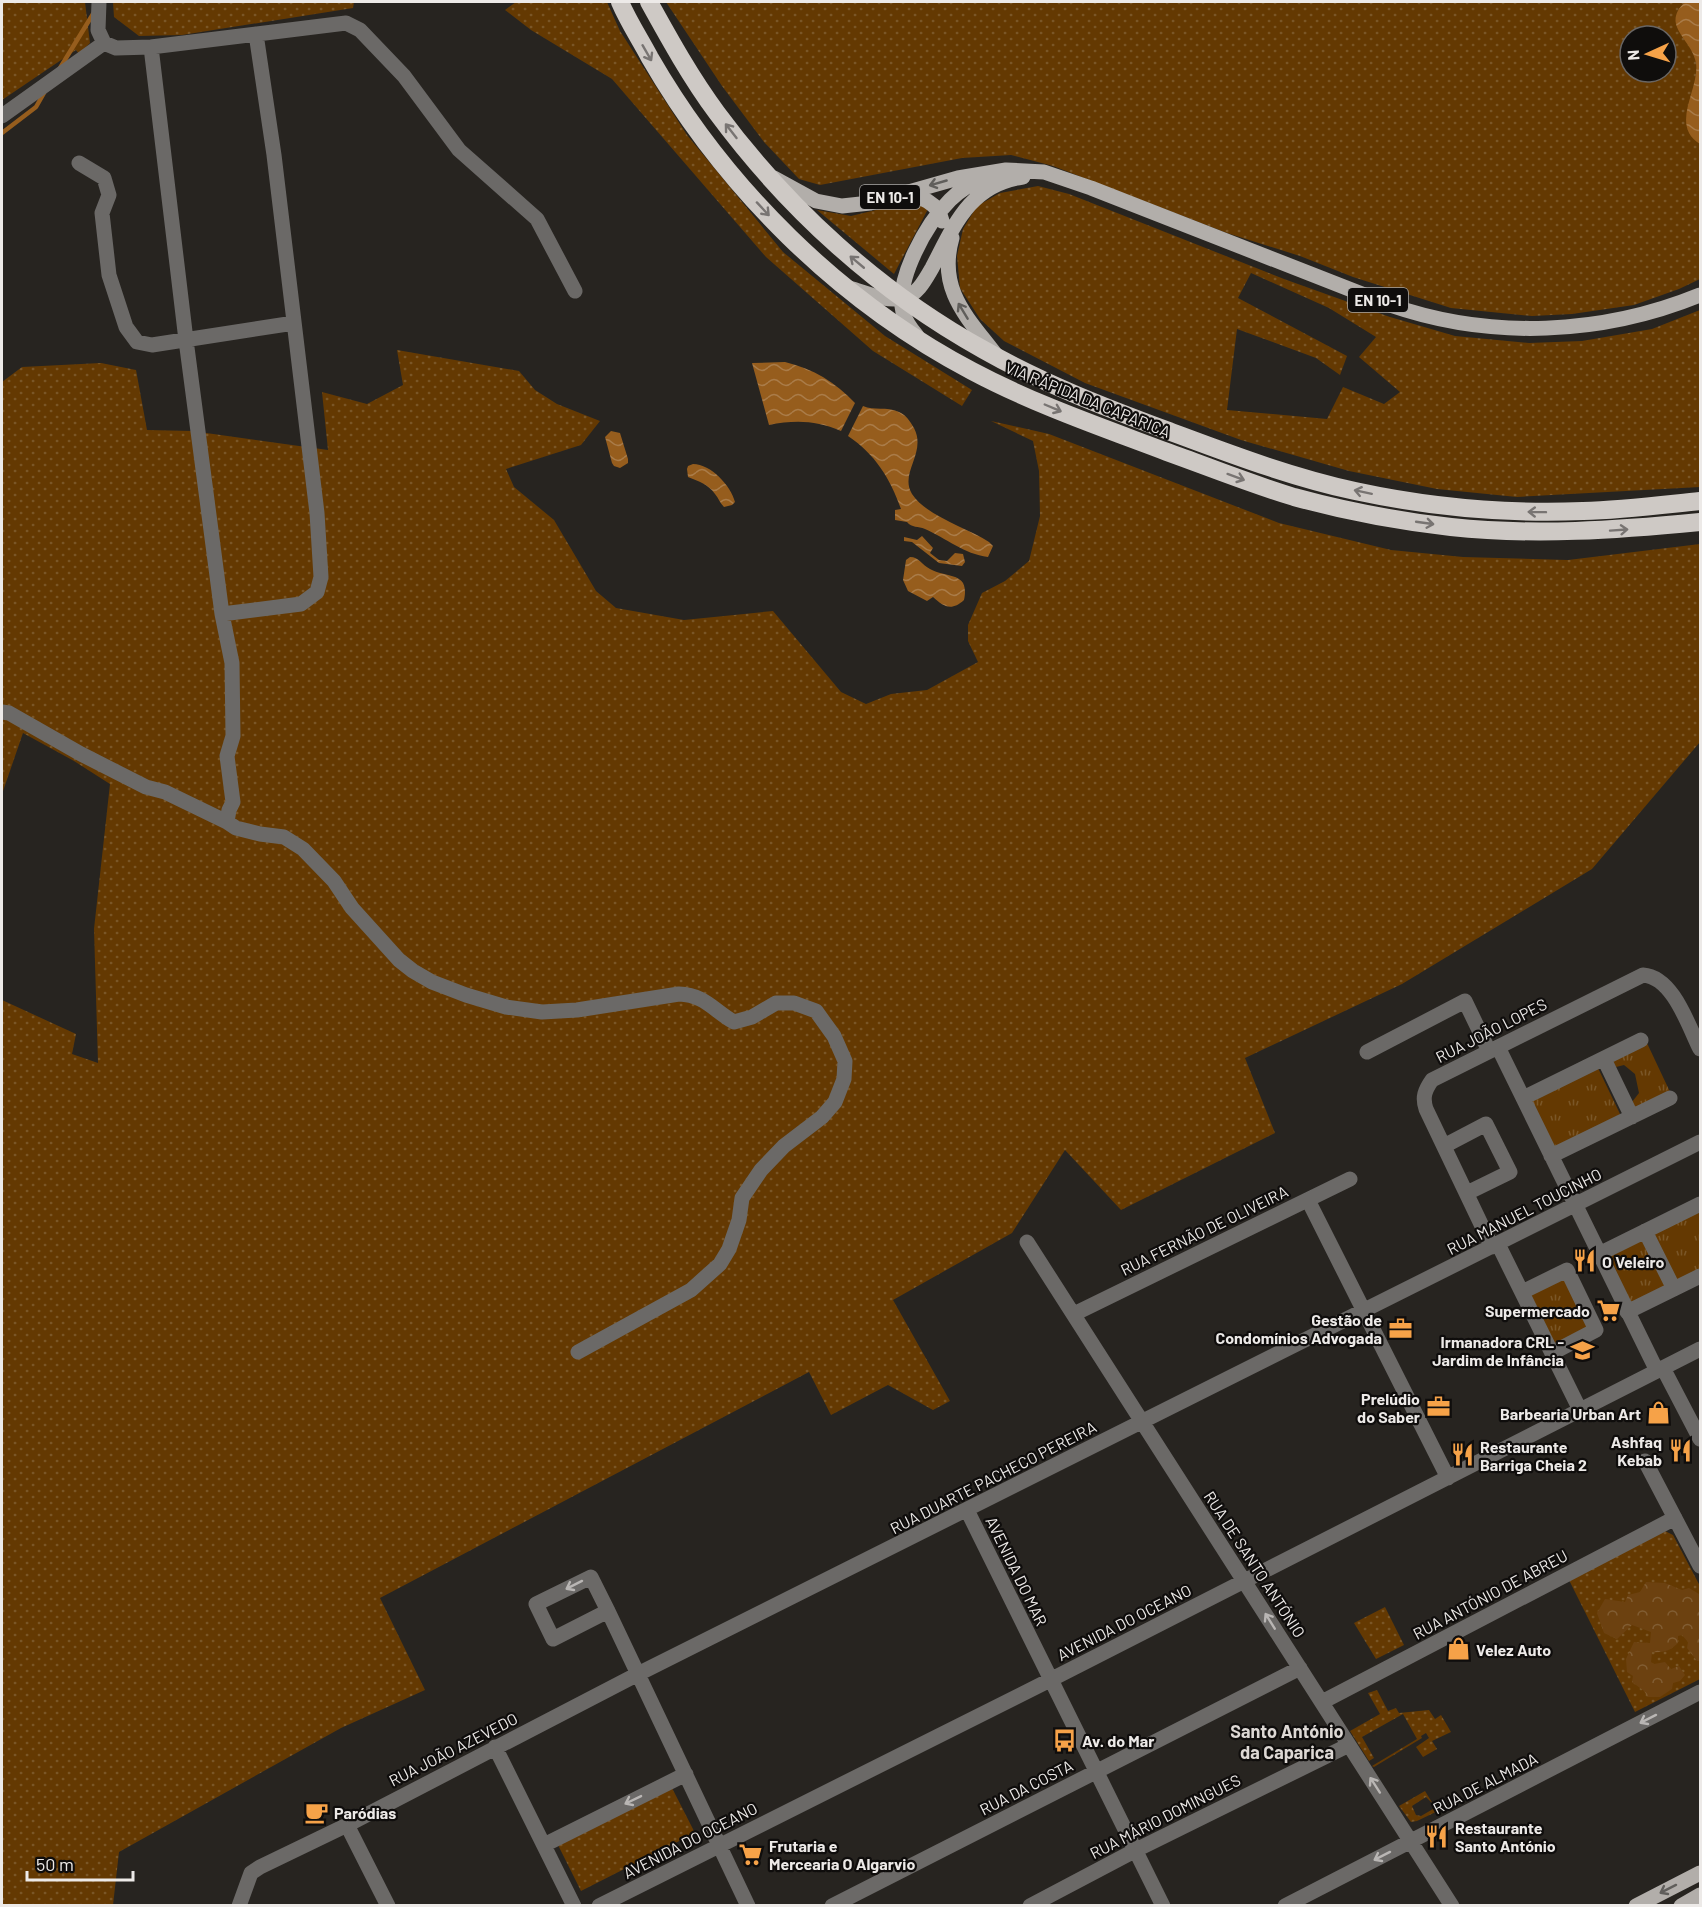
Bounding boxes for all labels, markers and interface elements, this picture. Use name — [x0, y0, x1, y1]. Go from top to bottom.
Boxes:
north arrow — [1618, 24, 1678, 84]
one-way arrow — [642, 44, 654, 61]
text: N — [1623, 49, 1642, 61]
one-way arrow — [725, 123, 738, 139]
one-way arrow — [929, 178, 948, 189]
road number: EN 10-1 — [860, 185, 920, 209]
one-way arrow — [756, 202, 770, 217]
one-way arrow — [849, 255, 865, 268]
road number: EN 10-1 — [1348, 288, 1408, 312]
one-way arrow — [956, 303, 968, 320]
street label: VIA RÁPIDA DA CAPARICA — [1003, 357, 1174, 441]
one-way arrow — [1044, 403, 1062, 414]
one-way arrow — [1226, 472, 1245, 483]
one-way arrow — [1353, 486, 1372, 498]
one-way arrow — [1528, 506, 1548, 517]
one-way arrow — [1414, 518, 1434, 529]
one-way arrow — [1609, 524, 1629, 535]
street label: RUA JOÃO LOPES — [1432, 994, 1550, 1066]
street label: RUA MANUEL TOUCINHO — [1444, 1164, 1604, 1258]
street label: RUA FERNÃO DE OLIVEIRA — [1117, 1181, 1291, 1279]
restaurant icon: O Veleiro — [1571, 1248, 1597, 1274]
place label: O Veleiro — [1602, 1252, 1664, 1271]
supermarket icon: Supermercado — [1595, 1297, 1621, 1323]
place label: Supermercado — [1485, 1301, 1590, 1320]
place label: Gestão de Condomínios Advogada — [1216, 1310, 1382, 1347]
office icon: Gestão de Condomínios Advogada — [1387, 1315, 1413, 1341]
place label: Irmanadora CRL - Jardim de Infância — [1432, 1332, 1564, 1369]
school or university icon: Irmanadora CRL - Jardim de Infância — [1569, 1337, 1595, 1363]
place label: Prelúdio do Saber — [1357, 1389, 1420, 1426]
office icon: Prelúdio do Saber — [1425, 1394, 1451, 1420]
shop icon: Barbearia Urban Art — [1646, 1400, 1672, 1426]
place label: Barbearia Urban Art — [1500, 1404, 1641, 1423]
street label: RUA DUARTE PACHECO PEREIRA — [887, 1416, 1099, 1537]
place label: Ashfaq Kebab — [1611, 1432, 1662, 1469]
place label: Restaurante Barriga Cheia 2 — [1480, 1437, 1587, 1474]
restaurant icon: Ashfaq Kebab — [1667, 1437, 1693, 1463]
restaurant icon: Restaurante Barriga Cheia 2 — [1449, 1442, 1475, 1468]
street label: RUA DE SANTO ANTÓNIO — [1201, 1487, 1309, 1641]
street label: AVENIDA DO MAR — [982, 1513, 1052, 1629]
street label: RUA ANTÓNIO DE ABREU — [1410, 1545, 1570, 1643]
one-way arrow — [565, 1580, 583, 1592]
street label: AVENIDA DO OCEANO — [1054, 1580, 1194, 1664]
one-way arrow — [1264, 1613, 1276, 1630]
shop icon: Velez Auto — [1445, 1636, 1471, 1662]
place label: Velez Auto — [1476, 1640, 1551, 1659]
street label: RUA JOÃO AZEVEDO — [385, 1708, 521, 1790]
one-way arrow — [1640, 1713, 1658, 1725]
district label: Santo António da Caparica — [1230, 1720, 1344, 1763]
bus stop icon: Av. do Mar — [1051, 1727, 1077, 1753]
place label: Av. do Mar — [1082, 1731, 1154, 1750]
street label: RUA DE ALMADA — [1429, 1748, 1541, 1818]
street label: RUA DA COSTA — [976, 1755, 1076, 1819]
street label: RUA MÁRIO DOMINGUES — [1086, 1770, 1244, 1862]
one-way arrow — [1369, 1777, 1382, 1794]
one-way arrow — [625, 1795, 643, 1807]
street label: AVENIDA DO OCEANO — [620, 1798, 760, 1882]
cafe icon: Paródias — [303, 1799, 329, 1825]
place label: Paródias — [334, 1803, 396, 1822]
place label: Restaurante Santo António — [1455, 1818, 1556, 1855]
restaurant icon: Restaurante Santo António — [1424, 1823, 1450, 1849]
place label: Frutaria e Mercearia O Algarvio — [769, 1836, 915, 1873]
supermarket icon: Frutaria e Mercearia O Algarvio — [738, 1841, 764, 1867]
scale bar — [27, 1844, 134, 1882]
one-way arrow — [1373, 1851, 1391, 1862]
text: 50 m — [36, 1853, 74, 1875]
one-way arrow — [1660, 1884, 1678, 1896]

